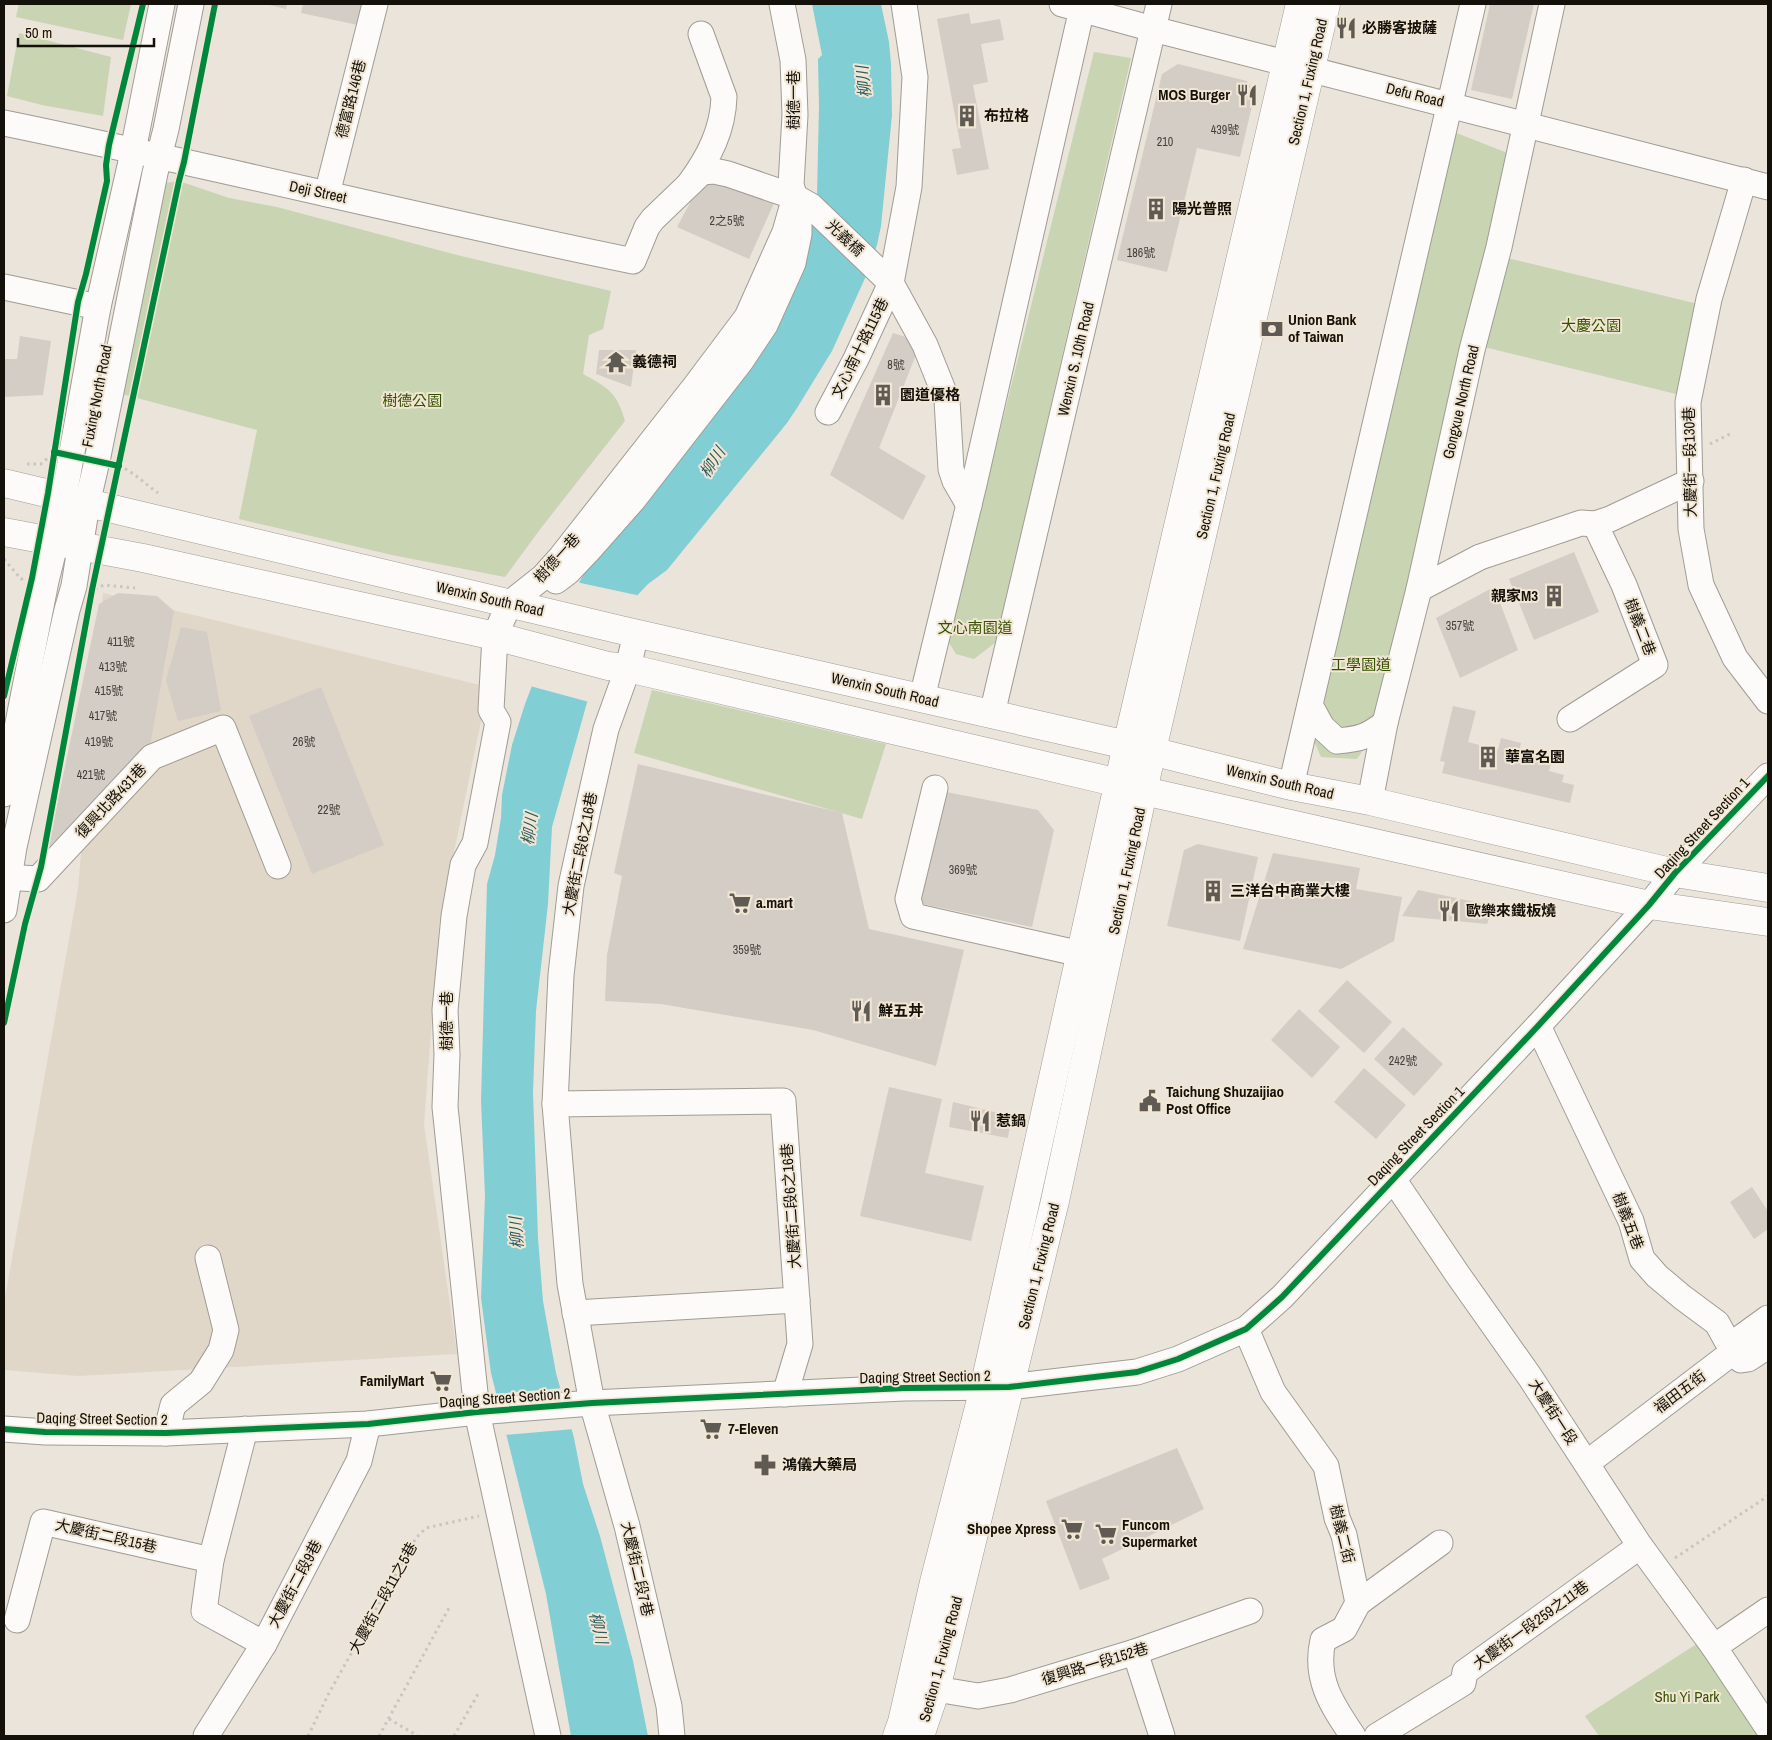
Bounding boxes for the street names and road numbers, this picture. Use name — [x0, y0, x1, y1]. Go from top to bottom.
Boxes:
street label: Section 1, Fuxing Road — [1283, 17, 1332, 147]
street label: 德富路146巷 — [331, 57, 370, 140]
street label: 樹德一巷 — [783, 70, 804, 130]
street label: Defu Road — [1384, 77, 1446, 112]
street label: Deji Street — [287, 175, 349, 208]
street label: 光義橋 — [822, 215, 869, 261]
street label: 文心南十路115巷 — [826, 294, 893, 402]
street label: Wenxin S. 10th Road — [1052, 300, 1099, 418]
street label: Fuxing North Road — [76, 343, 117, 449]
street label: Gongxue North Road — [1437, 343, 1484, 461]
street label: 大慶街一段130巷 — [1678, 407, 1701, 517]
street label: Section 1, Fuxing Road — [1191, 411, 1240, 541]
street label: 樹德一巷 — [529, 528, 585, 587]
street label: Wenxin South Road — [434, 576, 546, 621]
street label: 樹義二巷 — [1620, 595, 1661, 659]
street label: Wenxin South Road — [829, 667, 941, 712]
street label: 復興北路431巷 — [70, 759, 151, 843]
street label: Wenxin South Road — [1224, 759, 1336, 804]
street label: Daqing Street Section 1 — [1649, 772, 1754, 883]
street label: 大慶街二段6之16巷 — [557, 790, 602, 918]
street label: Section 1, Fuxing Road — [1103, 806, 1150, 936]
street label: 樹德一巷 — [436, 991, 457, 1051]
street label: Daqing Street Section 1 — [1362, 1081, 1469, 1190]
street label: 大慶街二段6之16巷 — [776, 1143, 805, 1269]
street label: 樹義五巷 — [1608, 1189, 1649, 1253]
street label: Section 1, Fuxing Road — [1013, 1201, 1064, 1331]
street label: Daqing Street Section 2 — [859, 1365, 991, 1388]
street label: 福田五街 — [1649, 1365, 1710, 1418]
street label: 大慶街一段 — [1524, 1375, 1583, 1449]
street label: Daqing Street Section 2 — [439, 1382, 571, 1413]
street label: Daqing Street Section 2 — [36, 1407, 168, 1430]
street label: 樹義二街 — [1325, 1502, 1360, 1566]
street label: 大慶街二段15巷 — [53, 1514, 159, 1557]
street label: 大慶街二段7巷 — [616, 1519, 659, 1618]
street label: 大慶街二段9巷 — [263, 1536, 327, 1631]
street label: 大慶街二段11之5巷 — [343, 1538, 422, 1657]
street label: 大慶街一段259之11巷 — [1469, 1575, 1593, 1674]
street label: Section 1, Fuxing Road — [914, 1594, 967, 1724]
street label: 復興路一段152巷 — [1039, 1637, 1151, 1690]

